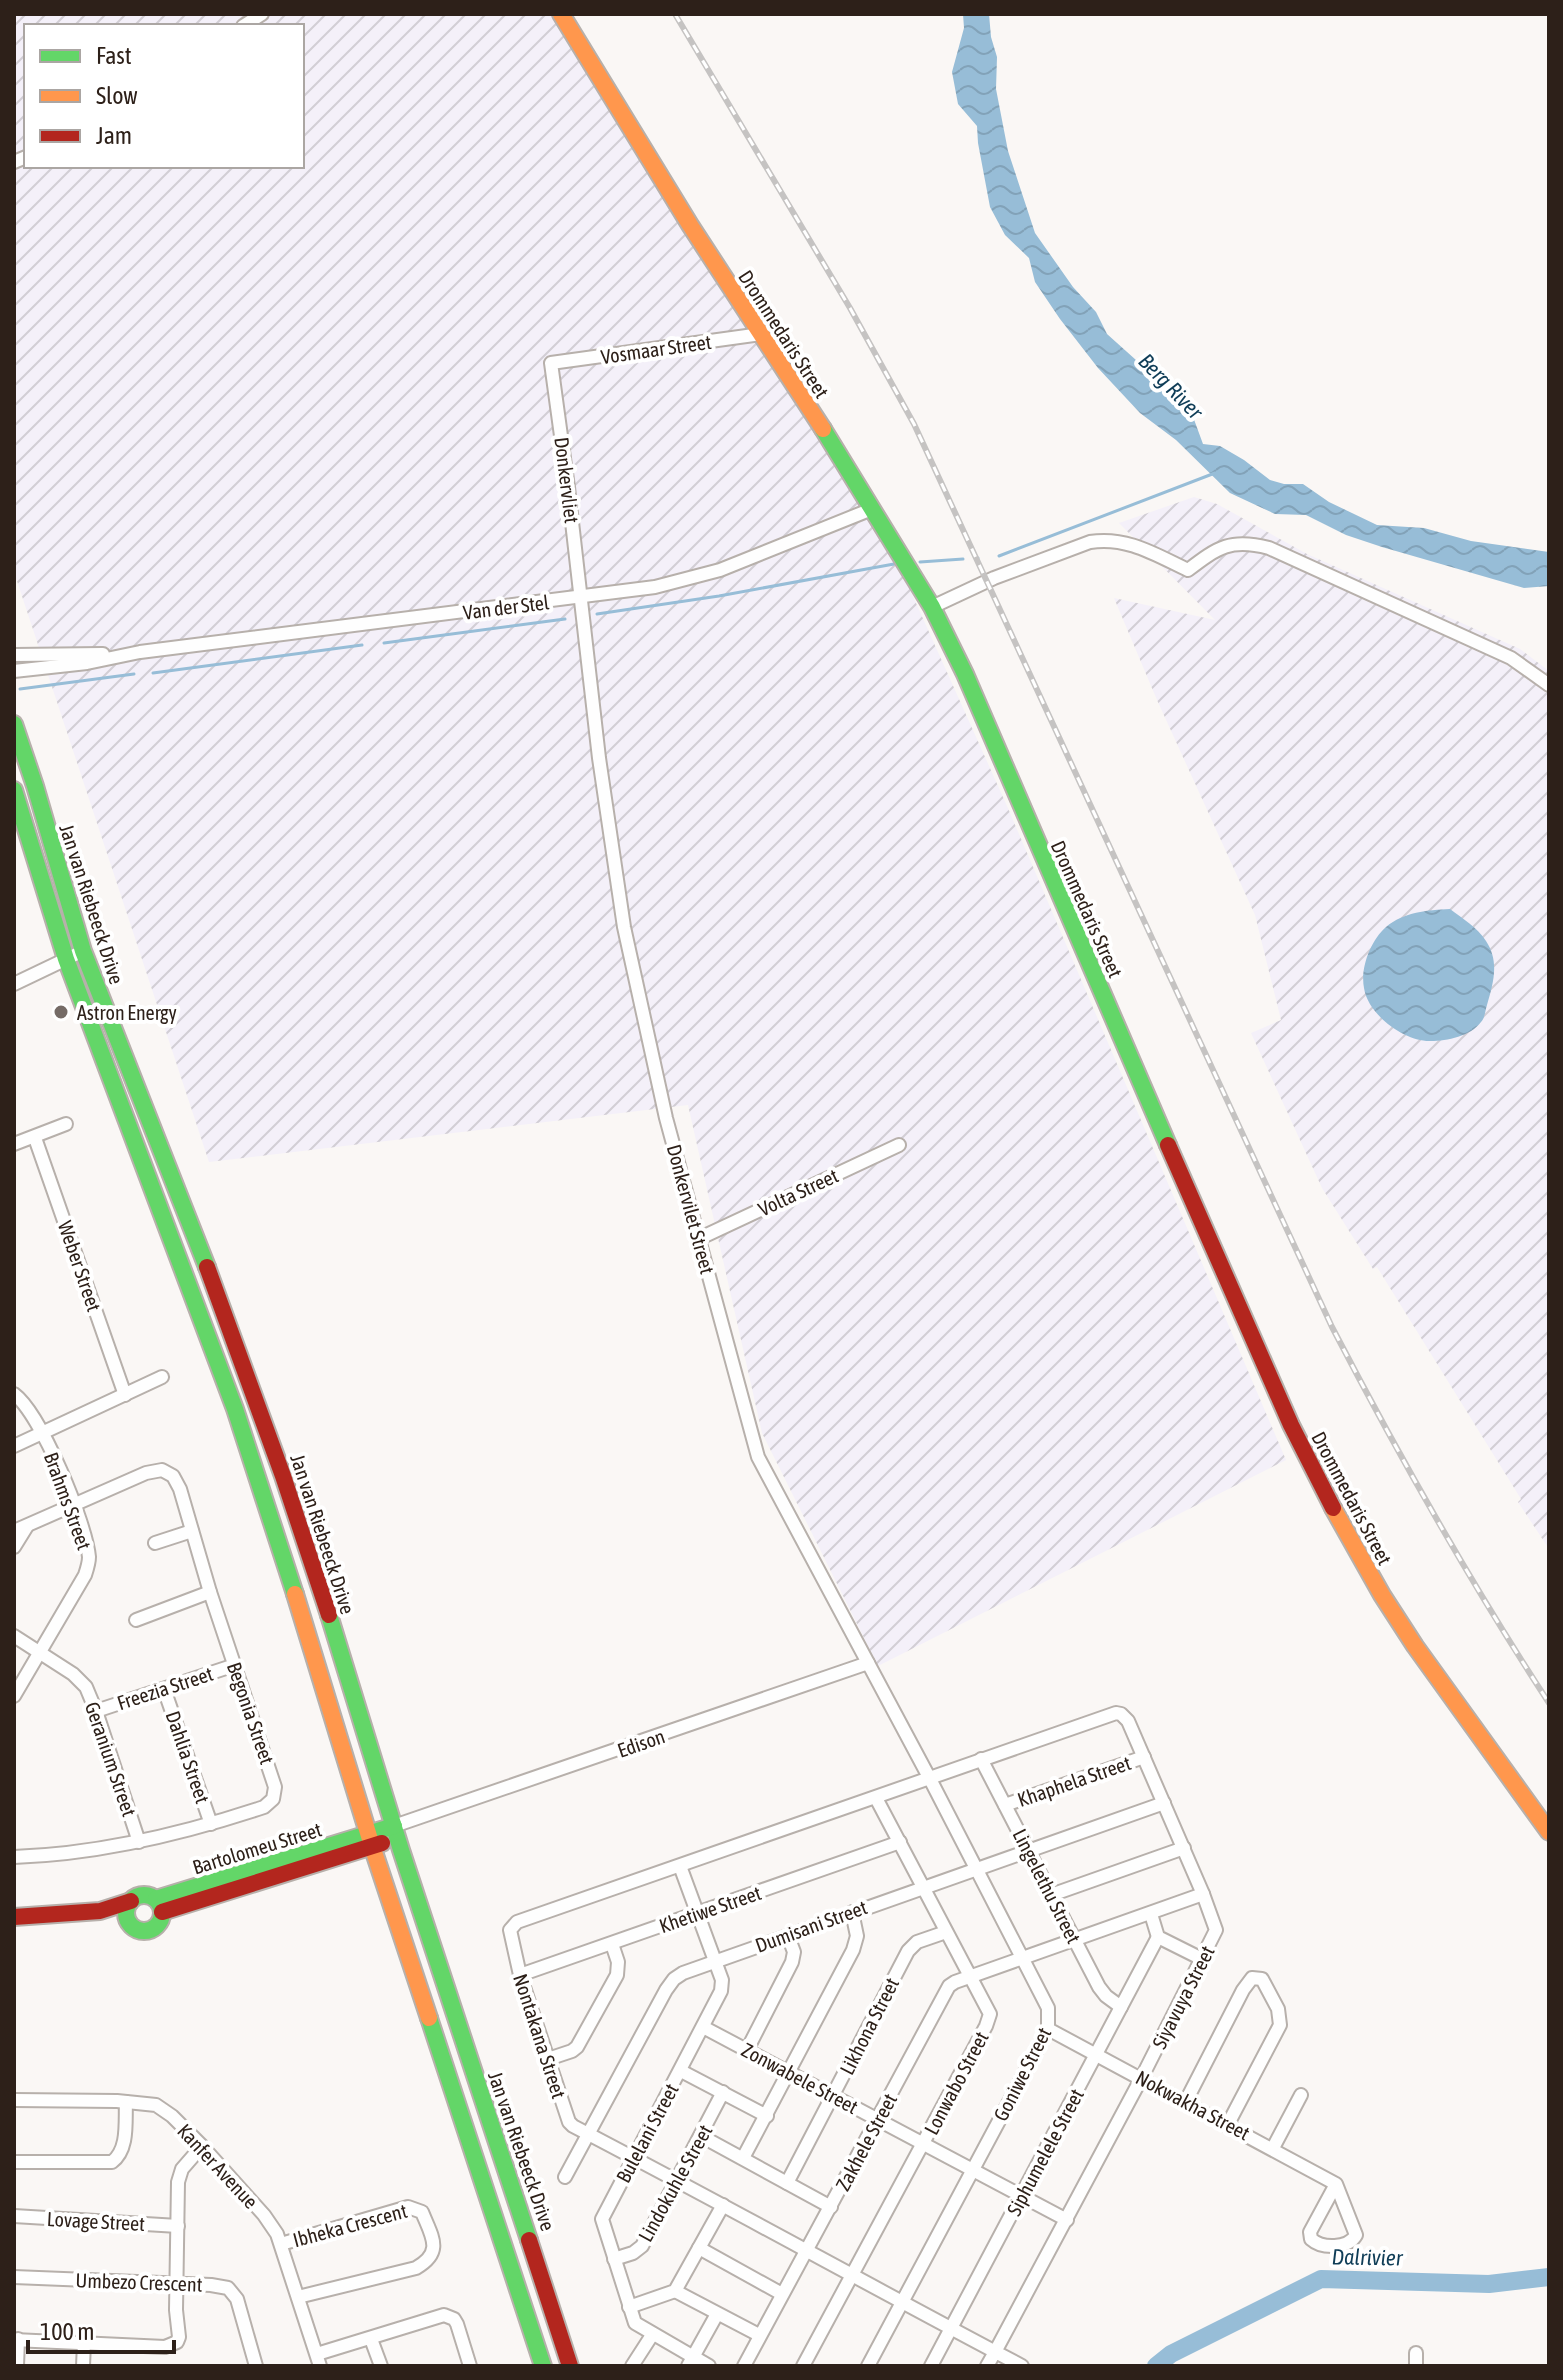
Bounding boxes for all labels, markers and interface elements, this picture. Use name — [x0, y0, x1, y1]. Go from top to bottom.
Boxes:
legend — [24, 24, 304, 168]
text: Fast — [96, 42, 132, 69]
text: Slow — [96, 82, 138, 109]
text: Jam — [96, 122, 132, 149]
street label: Drommedaris Street — [734, 266, 834, 402]
street label: Vosmaar Street — [599, 330, 713, 368]
water label: Berg River — [1134, 348, 1210, 425]
street label: Donkervliet — [550, 436, 584, 525]
street label: Van der Stel — [462, 590, 551, 624]
street label: Jan van Riebeeck Drive — [55, 821, 129, 987]
street label: Drommedaris Street — [1047, 837, 1128, 981]
place label: Astron Energy — [77, 1001, 177, 1024]
marker: Astron Energy — [52, 1003, 70, 1021]
street label: Donkervilet Street — [663, 1142, 719, 1276]
street label: Volta Street — [754, 1163, 842, 1221]
street label: Weber Street — [54, 1218, 106, 1314]
street label: Drommedaris Street — [1307, 1428, 1397, 1569]
street label: Brahms Street — [40, 1449, 96, 1553]
street label: Jan van Riebeeck Drive — [286, 1451, 360, 1617]
street label: Begonia Street — [223, 1659, 279, 1767]
street label: Freezia Street — [114, 1662, 216, 1714]
street label: Geranium Street — [81, 1699, 141, 1819]
street label: Dahlia Street — [161, 1708, 215, 1806]
street label: Edison — [614, 1724, 668, 1762]
street label: Khaphela Street — [1014, 1751, 1134, 1811]
street label: Bartolomeu Street — [190, 1817, 325, 1879]
street label: Lingelethu Street — [1008, 1825, 1086, 1947]
street label: Khetiwe Street — [656, 1881, 764, 1937]
street label: Dumisani Street — [752, 1895, 870, 1957]
street label: Siyavuya Street — [1147, 1942, 1219, 2052]
street label: Nontakana Street — [509, 1971, 571, 2101]
street label: Likhona Street — [835, 1973, 903, 2078]
street label: Goniwe Street — [989, 2023, 1055, 2125]
street label: Lonwabo Street — [919, 2027, 993, 2138]
street label: Zonwabele Street — [738, 2038, 862, 2118]
street label: Nokwakha Street — [1132, 2065, 1254, 2145]
street label: Jan van Riebeeck Drive — [484, 2068, 560, 2234]
street label: Bulelani Street — [611, 2079, 683, 2186]
street label: Siphumelele Street — [1002, 2084, 1088, 2219]
street label: Zakhele Street — [831, 2089, 901, 2194]
street label: Kanfer Avenue — [173, 2119, 263, 2213]
street label: Lindokuhle Street — [633, 2120, 717, 2245]
street label: Ibheka Crescent — [290, 2199, 410, 2251]
street label: Lovage Street — [46, 2207, 146, 2235]
water label: Dalrivier — [1332, 2243, 1404, 2271]
street label: Umbezo Crescent — [75, 2268, 203, 2296]
scale bar — [28, 2304, 174, 2354]
text: 100 m — [40, 2318, 94, 2345]

